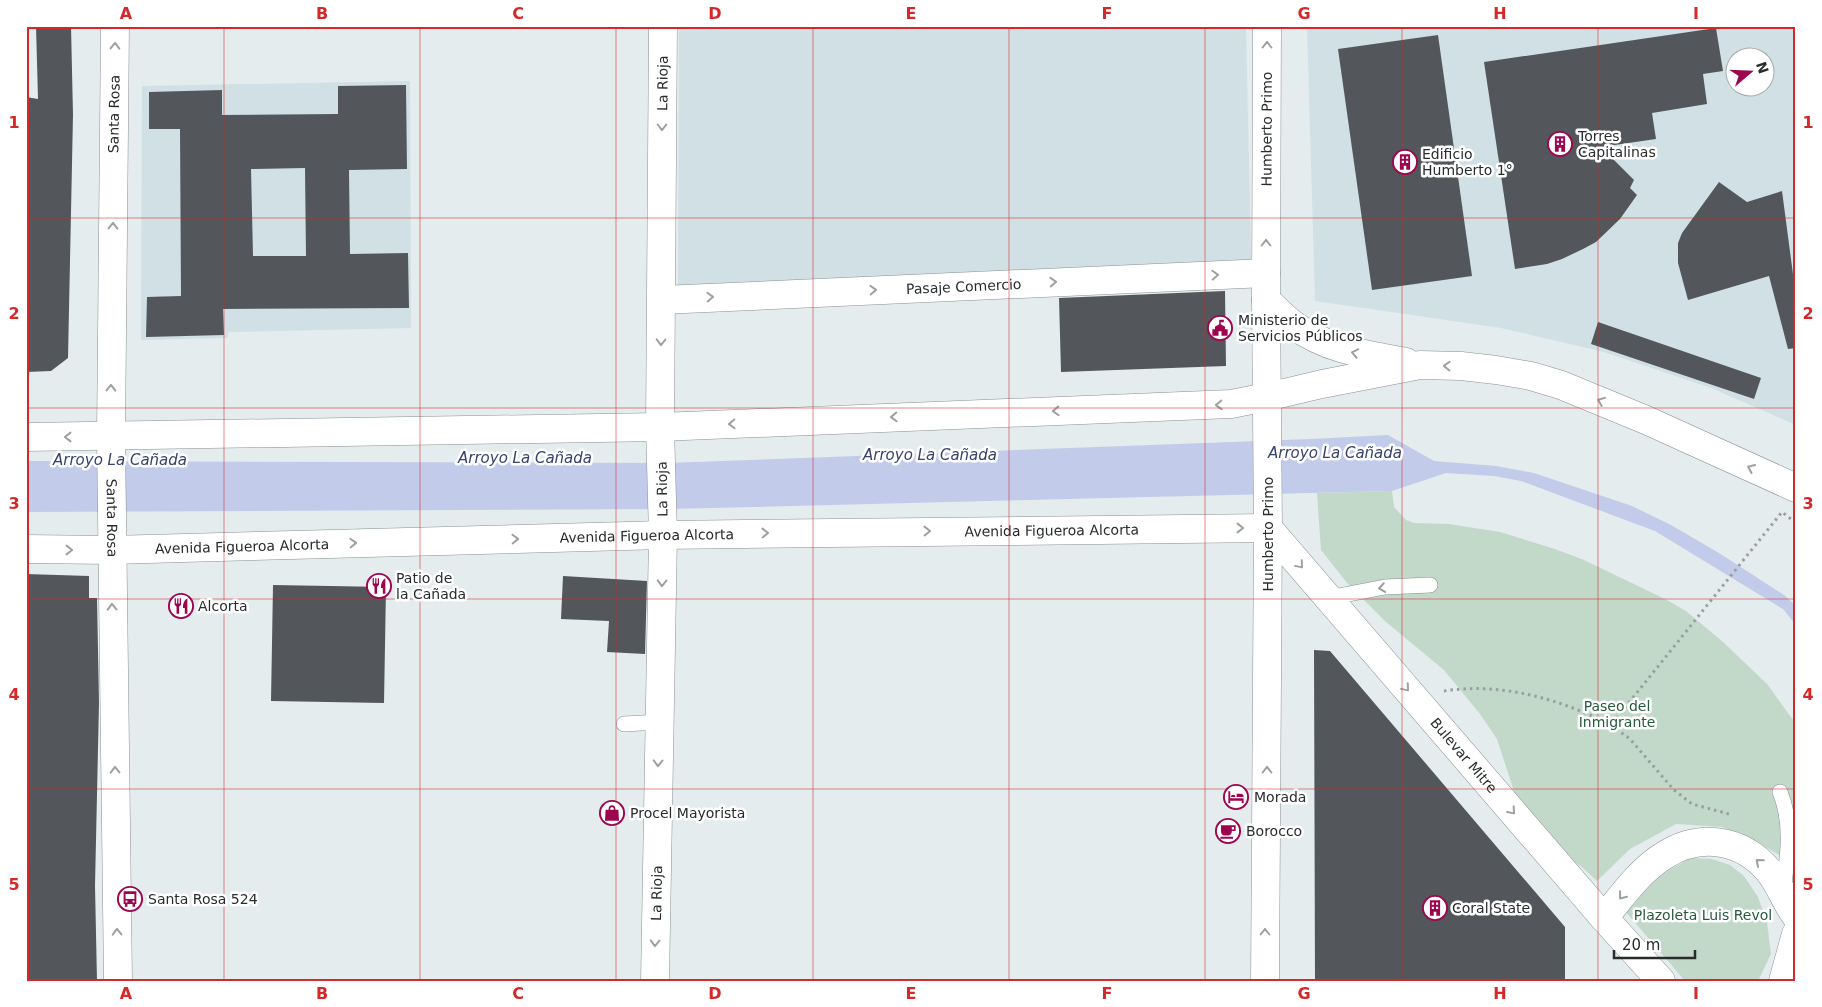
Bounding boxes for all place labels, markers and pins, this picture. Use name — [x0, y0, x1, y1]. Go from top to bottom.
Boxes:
place label: Torres Capitalinas — [1577, 128, 1656, 160]
building icon: Torres Capitalinas — [1547, 131, 1573, 157]
place label: Edificio Humberto 1° — [1422, 146, 1513, 178]
building icon: Edificio Humberto 1° — [1392, 149, 1418, 175]
place label: Ministerio de Servicios Públicos — [1238, 312, 1363, 344]
public building icon: Ministerio de Servicios Públicos — [1207, 315, 1233, 341]
place label: Patio de la Cañada — [396, 570, 466, 602]
restaurant icon: Patio de la Cañada — [366, 573, 392, 599]
restaurant icon: Alcorta — [168, 593, 194, 619]
place label: Alcorta — [198, 598, 248, 614]
hotel icon: Morada — [1223, 784, 1249, 810]
place label: Morada — [1254, 789, 1306, 805]
shop icon: Procel Mayorista — [599, 800, 625, 826]
place label: Procel Mayorista — [630, 805, 745, 821]
cafe icon: Borocco — [1215, 818, 1241, 844]
place label: Borocco — [1246, 823, 1302, 839]
bus stop icon: Santa Rosa 524 — [117, 886, 143, 912]
place label: Santa Rosa 524 — [148, 891, 258, 907]
building icon: Coral State — [1422, 895, 1448, 921]
place label: Coral State — [1452, 900, 1530, 916]

